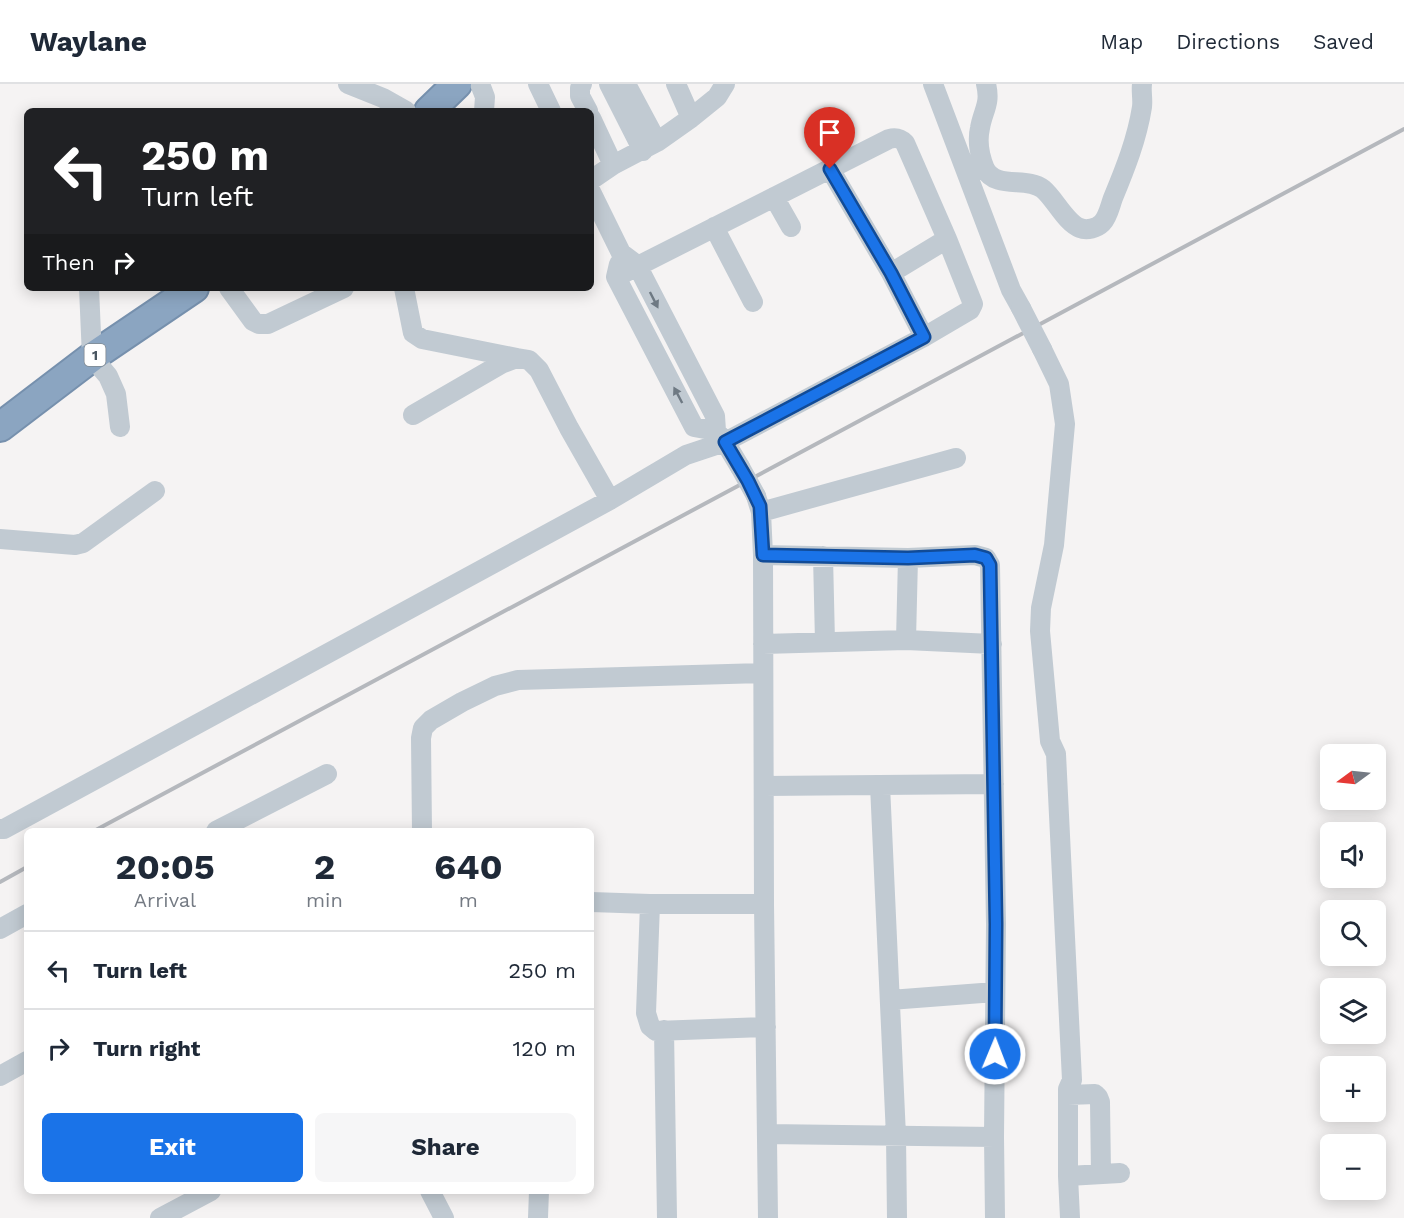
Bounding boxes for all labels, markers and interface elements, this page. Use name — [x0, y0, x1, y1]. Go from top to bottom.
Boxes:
text: Waylane — [30, 25, 147, 58]
text: Map — [1100, 29, 1143, 54]
text: Directions — [1176, 29, 1280, 54]
text: Saved — [1313, 29, 1374, 54]
pin — [804, 107, 855, 169]
icon: arrive — [813, 116, 846, 149]
text: 250 m — [141, 131, 269, 180]
icon: left — [42, 132, 120, 210]
text: Turn left — [141, 181, 253, 213]
icon: right — [107, 246, 140, 279]
text: Then — [42, 250, 95, 275]
one-way arrow — [649, 291, 659, 308]
road number: 1 — [84, 344, 106, 366]
one-way arrow — [673, 386, 682, 403]
north arrow — [1320, 744, 1386, 810]
map controls — [1320, 744, 1386, 1200]
button: sound — [1320, 822, 1386, 888]
text: 20:05 — [115, 846, 215, 888]
text: 2 — [314, 846, 335, 888]
text: 640 — [434, 846, 503, 888]
text: Arrival — [134, 888, 196, 912]
text: min — [306, 888, 343, 912]
text: m — [459, 888, 478, 912]
button: search — [1320, 900, 1386, 966]
icon: left — [42, 954, 75, 987]
text: Turn left — [93, 958, 187, 983]
text: 250 m — [508, 958, 576, 983]
button: layers — [1320, 978, 1386, 1044]
position arrow — [963, 1022, 1027, 1086]
icon: right — [42, 1032, 75, 1065]
text: Turn right — [93, 1036, 200, 1061]
text: 120 m — [512, 1036, 576, 1061]
button: + — [1320, 1056, 1386, 1122]
button: Exit — [42, 1113, 303, 1182]
button: Share — [315, 1113, 576, 1182]
button: − — [1320, 1134, 1386, 1200]

